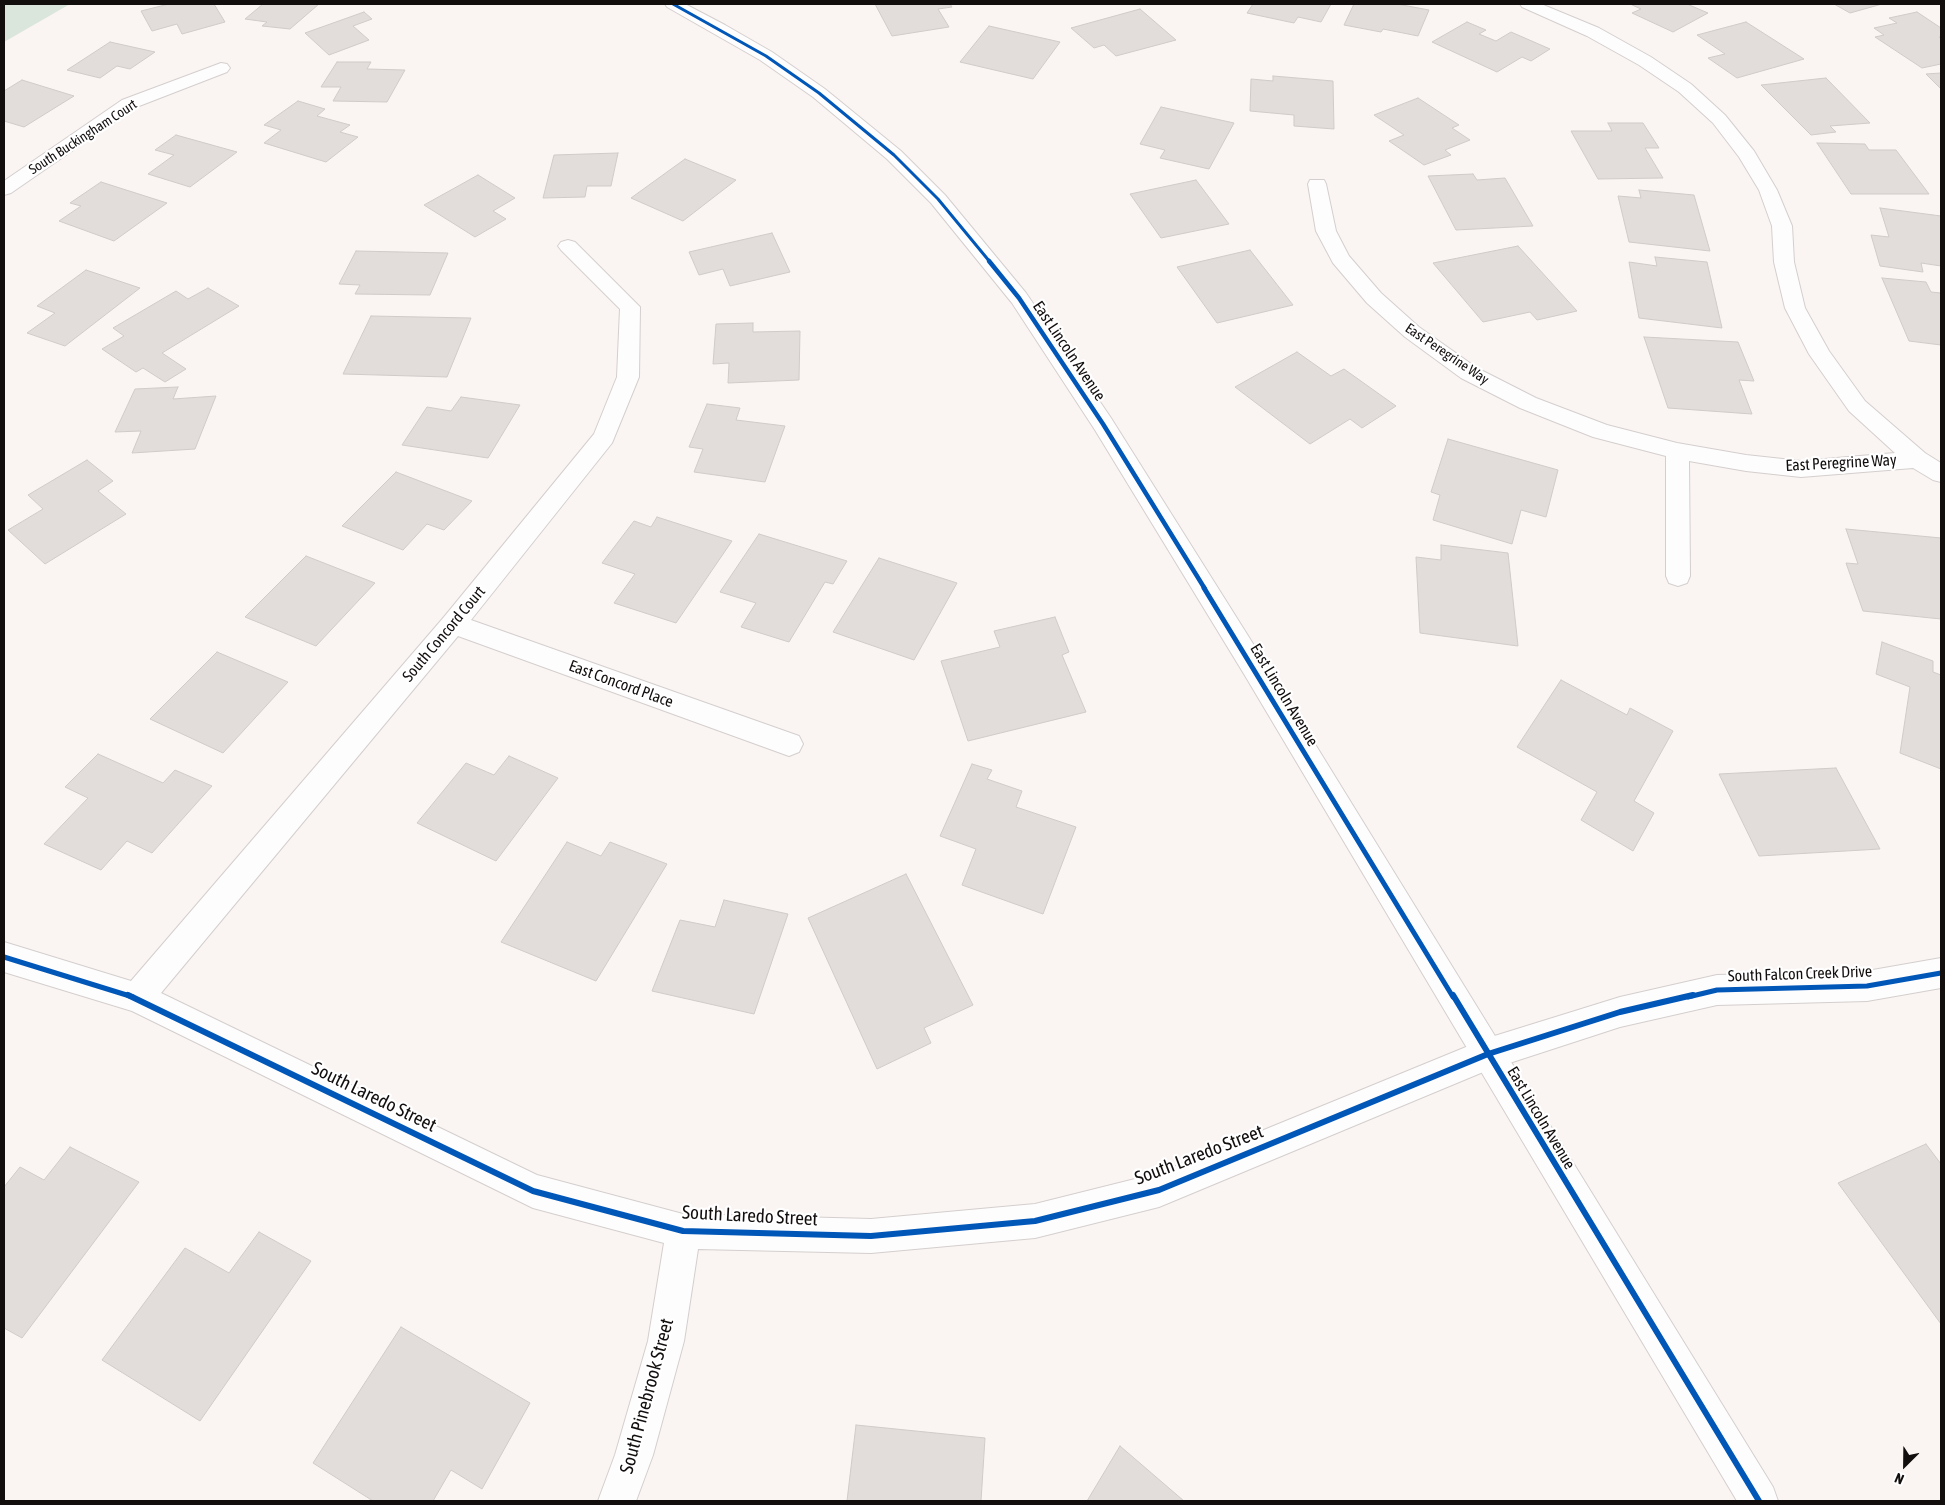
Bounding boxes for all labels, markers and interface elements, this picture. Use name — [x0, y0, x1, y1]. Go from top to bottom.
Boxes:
street label: South Buckingham Court — [26, 96, 140, 178]
street label: East Lincoln Avenue — [1029, 297, 1109, 405]
street label: East Peregrine Way — [1402, 320, 1492, 388]
street label: East Peregrine Way — [1785, 451, 1897, 475]
street label: South Concord Court — [399, 582, 489, 686]
street label: East Lincoln Avenue — [1246, 640, 1322, 750]
street label: East Concord Place — [566, 656, 676, 712]
street label: South Falcon Creek Drive — [1728, 962, 1872, 986]
street label: South Laredo Street — [308, 1057, 440, 1137]
street label: East Lincoln Avenue — [1503, 1063, 1579, 1173]
street label: South Laredo Street — [1131, 1120, 1267, 1190]
street label: South Laredo Street — [682, 1201, 818, 1231]
street label: South Pinebrook Street — [615, 1316, 679, 1476]
north arrow — [1880, 1440, 1930, 1490]
text: N — [1892, 1470, 1906, 1488]

